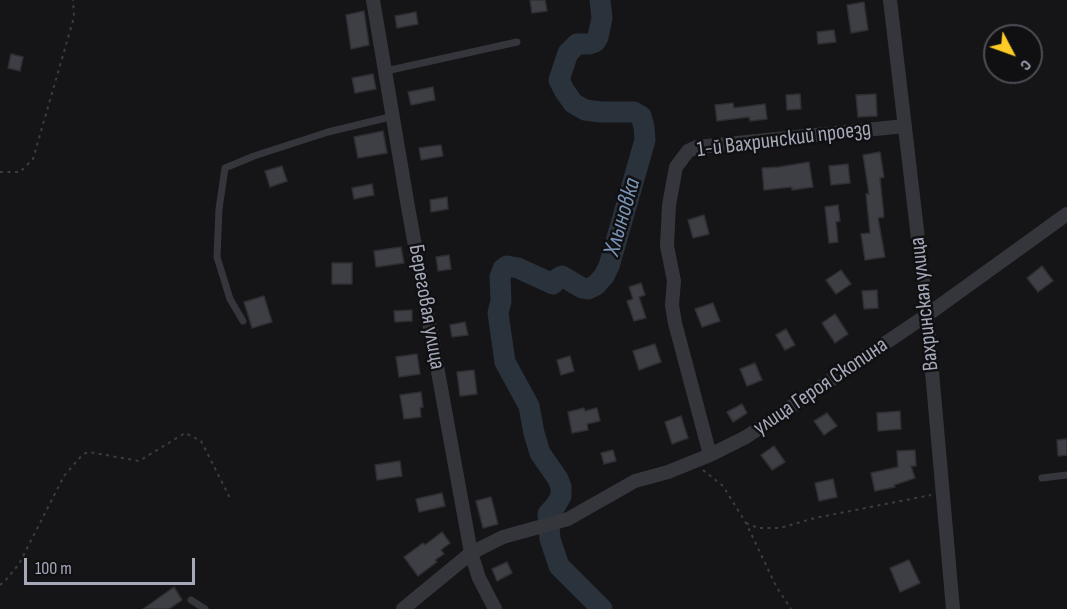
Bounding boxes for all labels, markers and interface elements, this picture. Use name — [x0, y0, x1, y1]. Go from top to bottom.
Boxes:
north arrow — [983, 24, 1043, 84]
text: С — [1016, 55, 1035, 74]
street label: 1-й Вахринский проезд — [695, 116, 873, 164]
water label: Хлыновка — [598, 175, 648, 259]
street label: Вахринская улица — [905, 236, 945, 372]
street label: Береговая улица — [402, 242, 450, 372]
street label: улица Героя Скопина — [749, 332, 893, 442]
scale bar — [27, 546, 198, 584]
text: 100 m — [35, 558, 72, 579]

